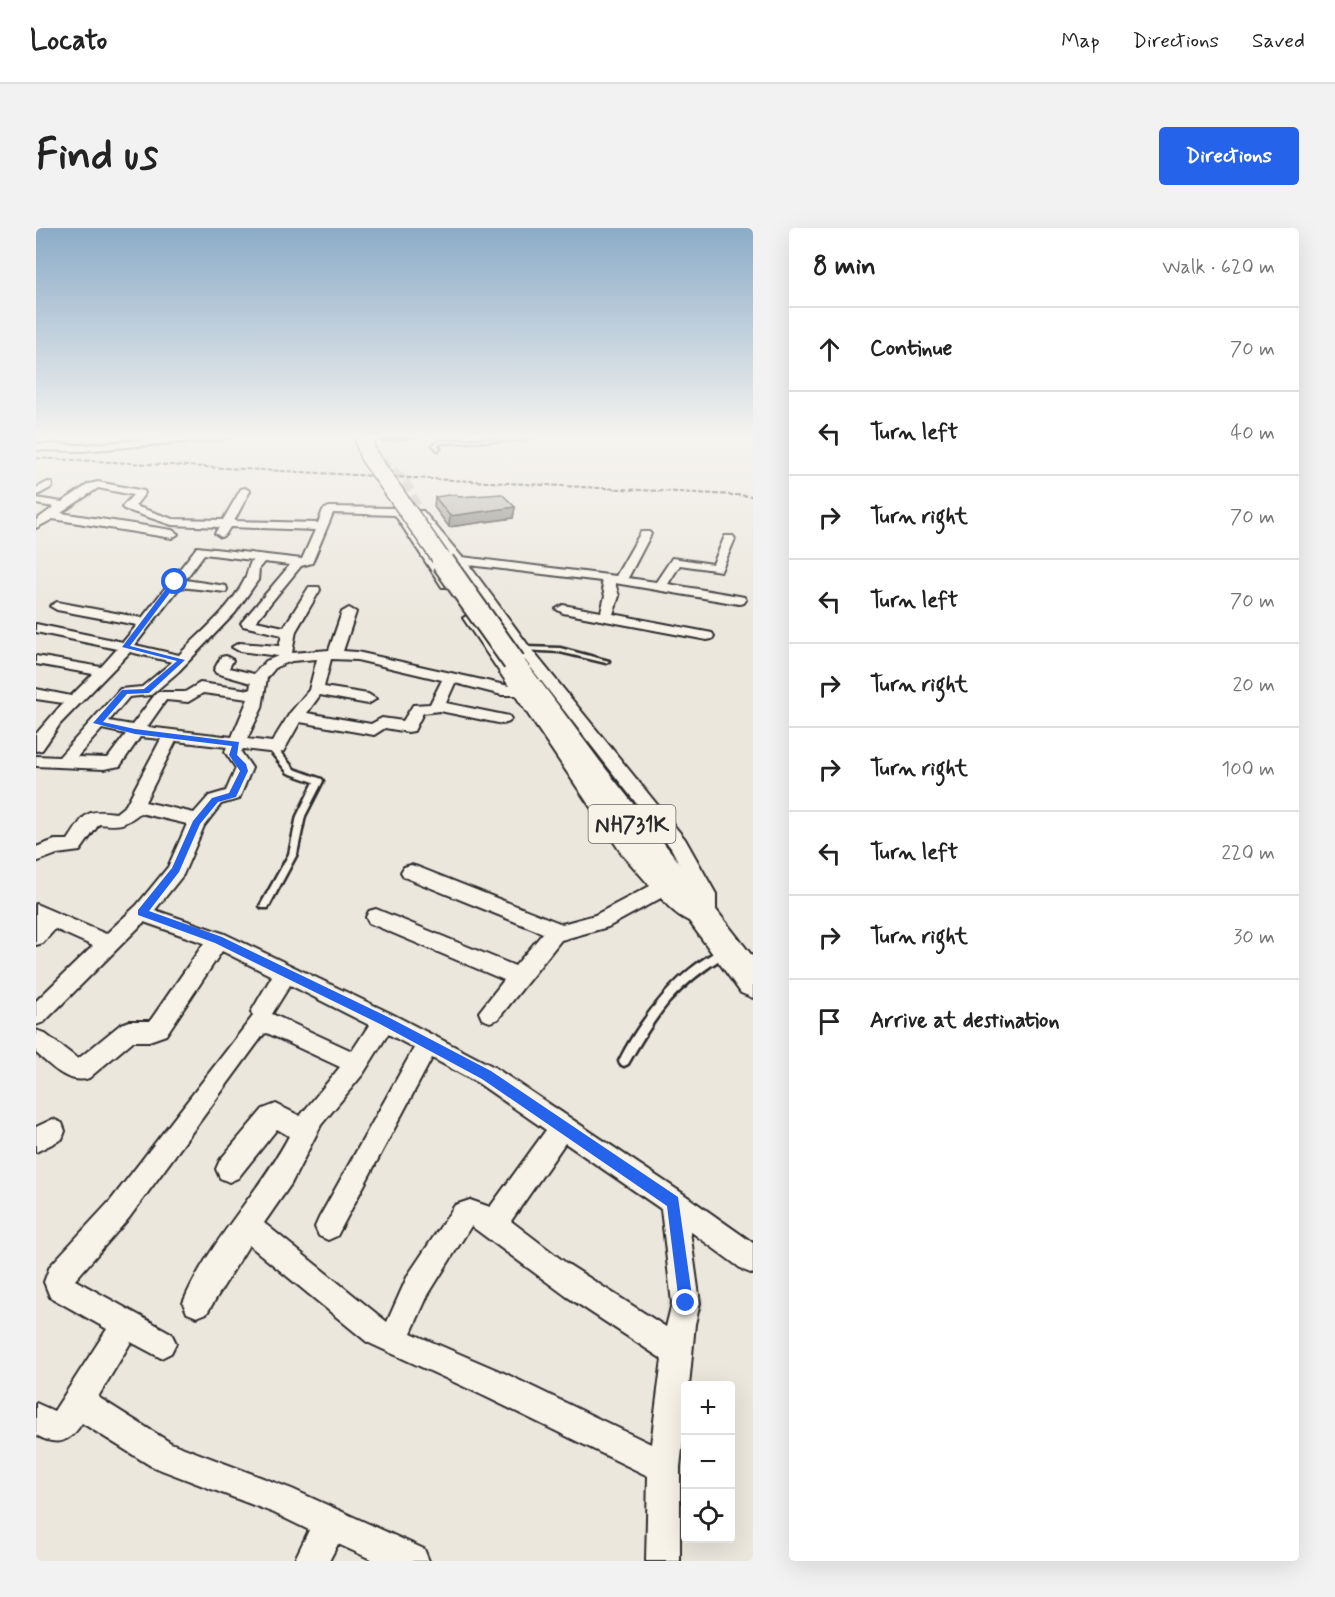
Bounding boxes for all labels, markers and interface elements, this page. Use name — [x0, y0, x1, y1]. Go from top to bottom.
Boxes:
text: Locato — [30, 23, 107, 60]
text: Map — [1061, 27, 1100, 55]
text: Directions — [1133, 27, 1219, 55]
text: Saved — [1252, 27, 1305, 55]
button: Directions — [1159, 127, 1299, 185]
text: Find us — [36, 129, 158, 184]
text: 8 min — [813, 250, 876, 284]
text: Walk · 620 m — [1162, 254, 1275, 281]
icon: ahead — [813, 333, 846, 366]
text: Continue — [870, 335, 952, 363]
text: 70 m — [1230, 336, 1275, 363]
icon: left — [813, 417, 846, 450]
text: Turn left — [870, 419, 958, 447]
text: 40 m — [1231, 420, 1275, 447]
icon: right — [813, 501, 846, 534]
text: Turn right — [870, 503, 968, 531]
text: 70 m — [1230, 504, 1275, 531]
route start — [161, 568, 187, 594]
icon: left — [813, 585, 846, 618]
text: Turn left — [870, 587, 958, 615]
text: 70 m — [1230, 588, 1275, 615]
icon: right — [813, 669, 846, 702]
text: Turn right — [870, 671, 968, 699]
text: 20 m — [1232, 672, 1275, 699]
icon: right — [813, 753, 846, 786]
text: Turn right — [870, 755, 968, 783]
text: 100 m — [1221, 756, 1275, 783]
road number: NH731K — [588, 805, 676, 843]
icon: left — [813, 837, 846, 870]
text: Turn left — [870, 839, 958, 867]
text: 220 m — [1221, 840, 1275, 867]
icon: right — [813, 921, 846, 954]
text: Turn right — [870, 923, 968, 951]
text: 30 m — [1233, 924, 1275, 951]
icon: arrive — [813, 1005, 846, 1038]
text: Arrive at destination — [870, 1007, 1060, 1035]
route end — [672, 1289, 698, 1315]
map controls — [681, 1381, 735, 1543]
button: + — [681, 1381, 735, 1435]
button: − — [681, 1435, 735, 1489]
button: locate — [681, 1489, 735, 1543]

